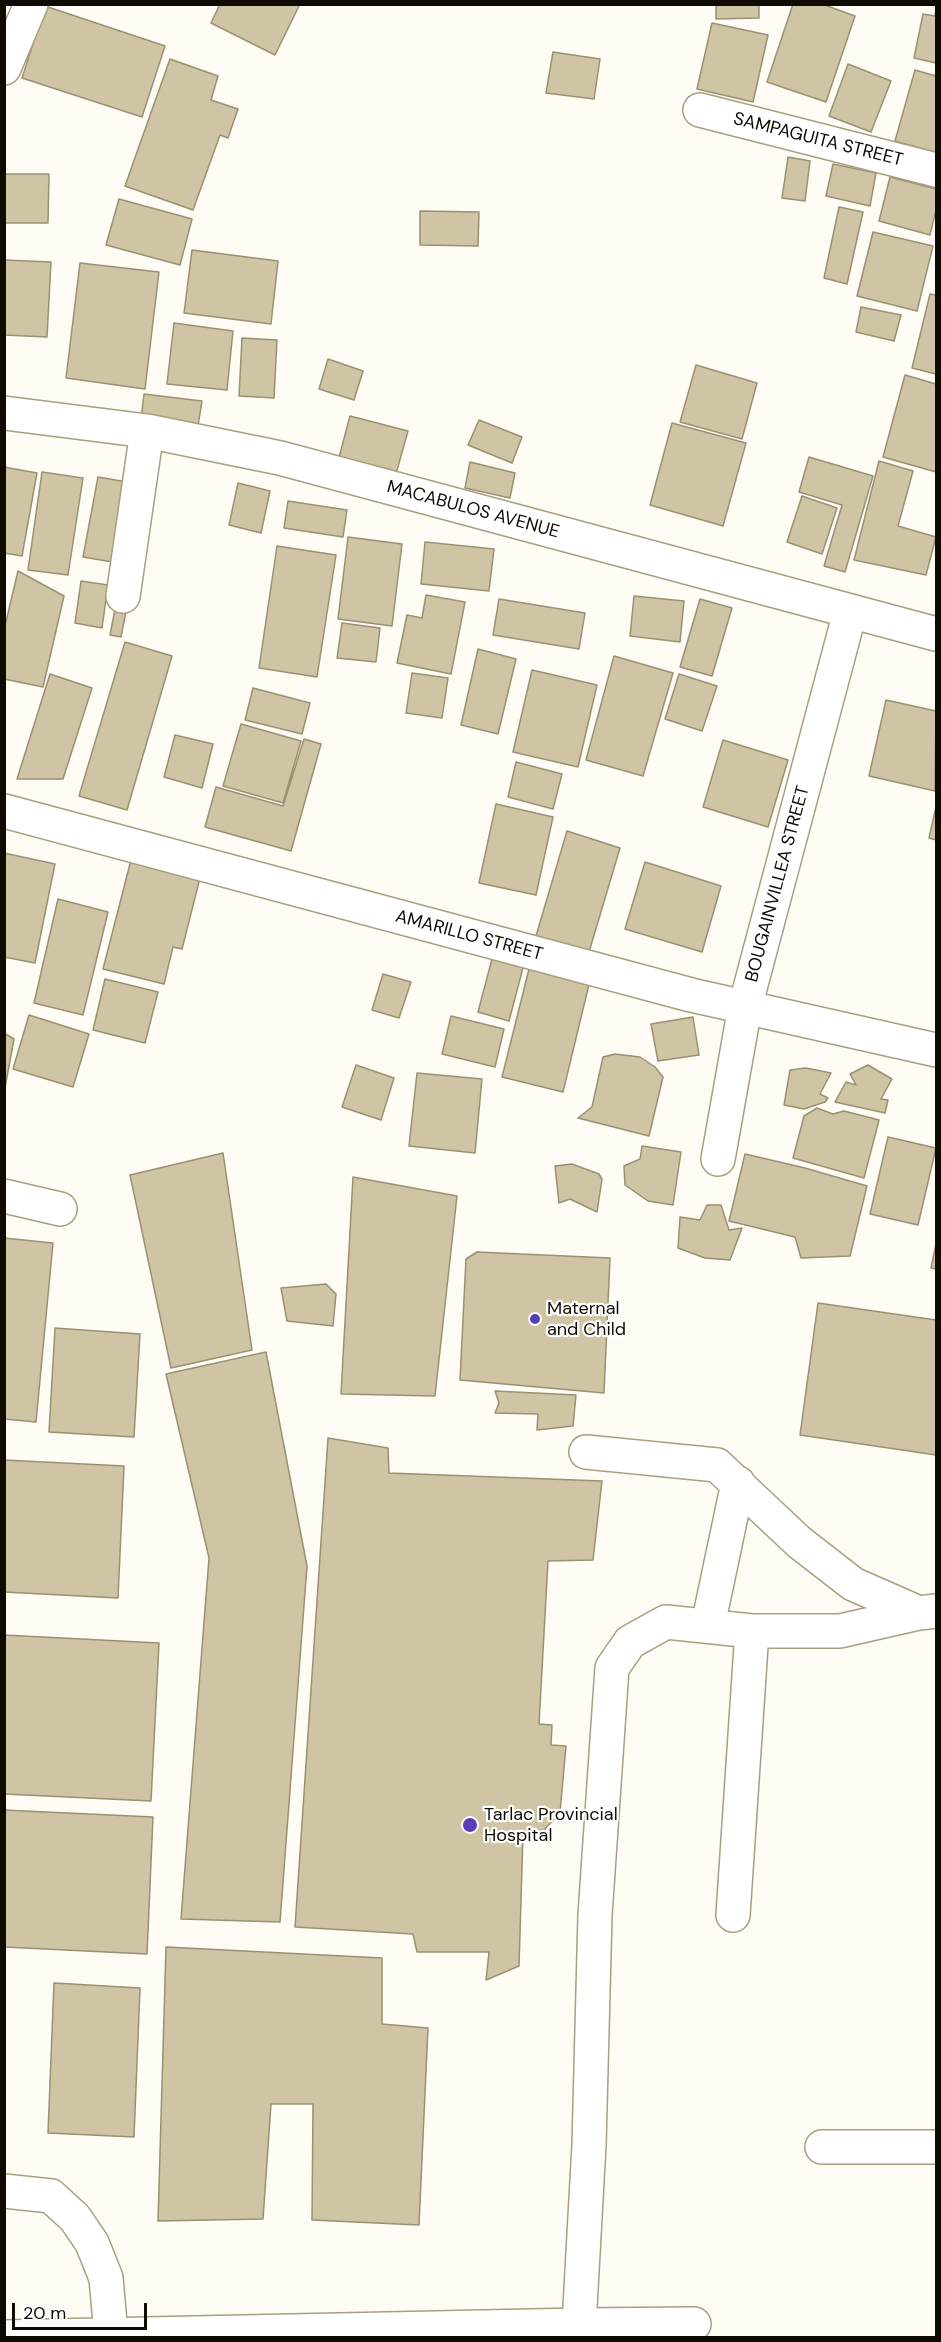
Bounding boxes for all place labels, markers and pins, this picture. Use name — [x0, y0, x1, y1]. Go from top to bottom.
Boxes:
place label: Maternal and Child — [547, 1298, 626, 1340]
marker: Maternal and Child — [528, 1312, 542, 1326]
place label: Tarlac Provincial Hospital — [484, 1804, 618, 1846]
marker: Tarlac Provincial Hospital — [461, 1816, 479, 1834]

